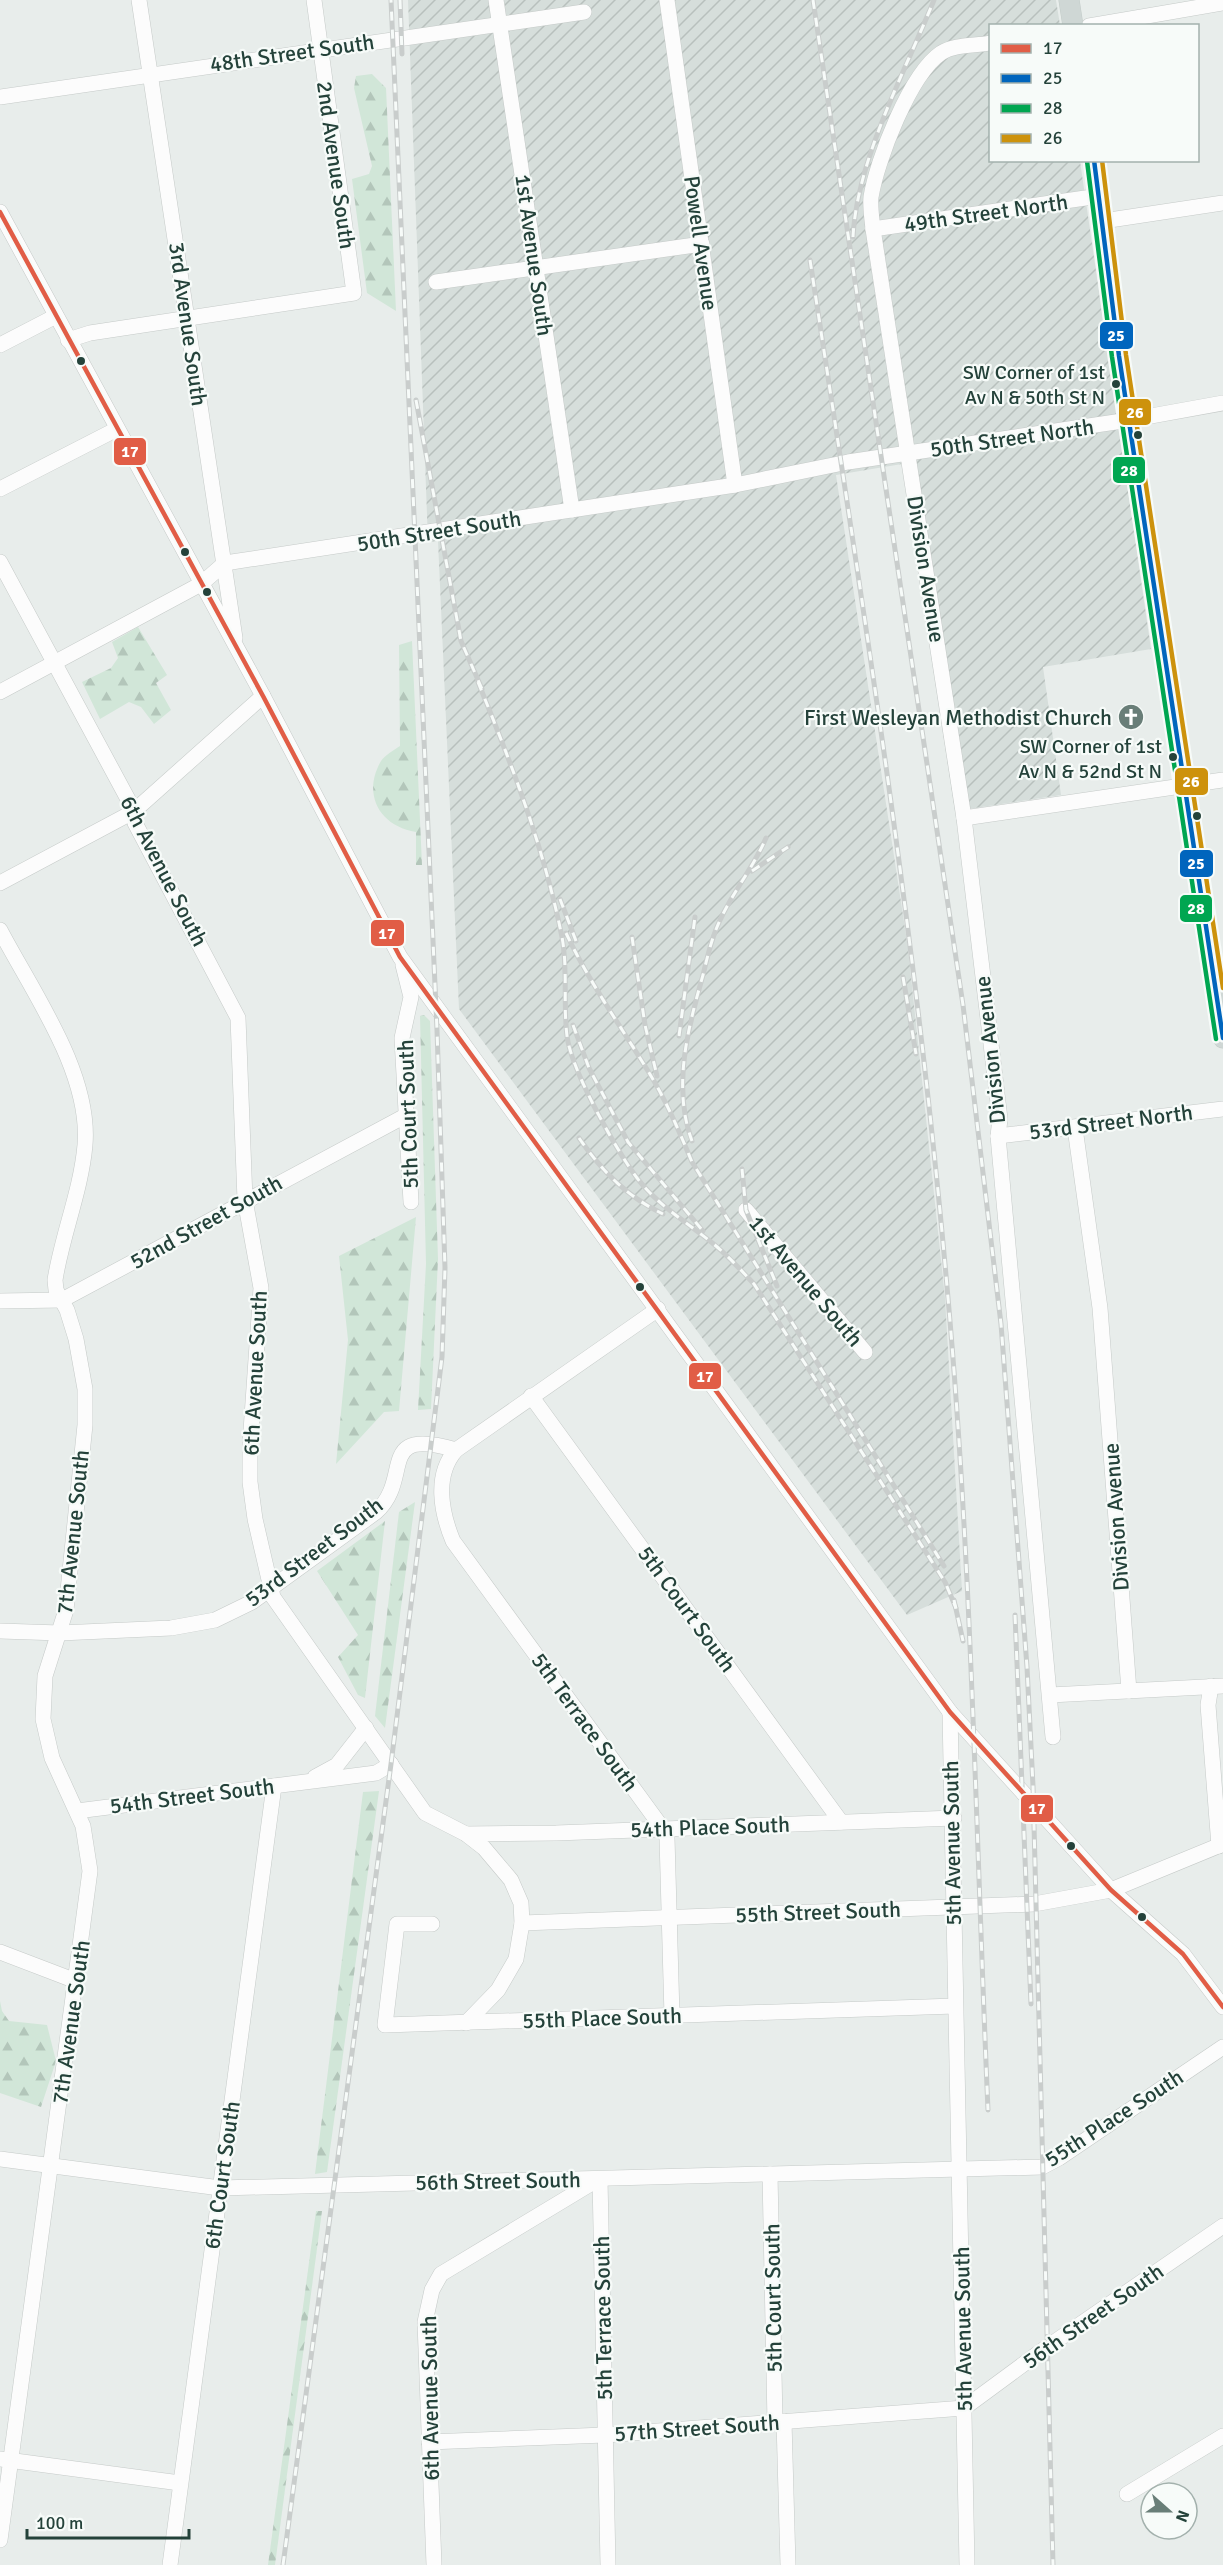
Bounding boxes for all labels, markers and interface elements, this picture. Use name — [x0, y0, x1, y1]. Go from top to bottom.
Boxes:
legend — [989, 24, 1199, 162]
street label: 48th Street South — [208, 28, 376, 78]
text: 17 — [1043, 37, 1062, 59]
text: 25 — [1043, 67, 1062, 89]
street label: 2nd Avenue South — [311, 79, 361, 251]
text: 28 — [1043, 97, 1062, 119]
text: 26 — [1043, 127, 1062, 149]
street label: 1st Avenue South — [509, 172, 559, 338]
street label: Powell Avenue — [678, 174, 724, 312]
street label: 49th Street North — [902, 188, 1070, 238]
street label: 3rd Avenue South — [163, 240, 213, 408]
line badge: 25 — [1099, 321, 1134, 350]
text: 25 — [1107, 326, 1125, 346]
unlabelled marker — [75, 355, 87, 367]
place label: SW Corner of 1st Av N & 50th St N — [963, 360, 1105, 410]
marker: SW Corner of 1st Av N & 50th St N — [1110, 378, 1122, 390]
line badge: 26 — [1118, 398, 1152, 426]
text: 26 — [1126, 403, 1144, 423]
street label: 50th Street North — [928, 413, 1096, 463]
unlabelled marker — [1132, 429, 1144, 441]
line badge: 17 — [113, 437, 147, 466]
text: 17 — [121, 442, 139, 462]
line badge: 28 — [1112, 456, 1146, 484]
text: 28 — [1120, 461, 1138, 481]
street label: Division Avenue — [901, 494, 951, 644]
street label: 50th Street South — [355, 505, 523, 557]
unlabelled marker — [179, 546, 191, 558]
unlabelled marker — [201, 586, 213, 598]
church icon: First Wesleyan Methodist Church — [1116, 702, 1146, 732]
place label: First Wesleyan Methodist Church — [804, 704, 1112, 731]
place label: SW Corner of 1st Av N & 52nd St N — [1018, 734, 1162, 784]
marker: SW Corner of 1st Av N & 52nd St N — [1167, 751, 1179, 763]
line badge: 26 — [1174, 767, 1209, 796]
text: 26 — [1182, 772, 1200, 792]
street label: 6th Avenue South — [114, 791, 214, 951]
unlabelled marker — [1191, 810, 1203, 822]
line badge: 25 — [1179, 849, 1214, 878]
text: 25 — [1187, 854, 1205, 874]
line badge: 28 — [1179, 894, 1213, 923]
text: 28 — [1187, 899, 1205, 919]
line badge: 17 — [370, 919, 405, 947]
text: 17 — [378, 924, 396, 944]
street label: Division Avenue — [969, 975, 1011, 1125]
street label: 5th Court South — [392, 1039, 424, 1189]
street label: 53rd Street North — [1028, 1099, 1194, 1145]
street label: 52nd Street South — [125, 1169, 287, 1275]
street label: 1st Avenue South — [743, 1210, 869, 1352]
unlabelled marker — [634, 1281, 646, 1293]
street label: 6th Avenue South — [237, 1290, 273, 1456]
line badge: 17 — [688, 1362, 722, 1390]
text: 17 — [696, 1367, 714, 1387]
street label: Division Avenue — [1097, 1442, 1135, 1592]
street label: 7th Avenue South — [51, 1448, 95, 1616]
street label: 53rd Street South — [240, 1491, 388, 1613]
street label: 5th Court South — [632, 1541, 742, 1677]
street label: 5th Terrace South — [526, 1647, 644, 1797]
street label: 5th Avenue South — [937, 1760, 967, 1926]
street label: 54th Street South — [108, 1772, 276, 1820]
line badge: 17 — [1020, 1794, 1054, 1823]
text: 17 — [1028, 1799, 1046, 1819]
street label: 54th Place South — [630, 1811, 790, 1843]
unlabelled marker — [1065, 1840, 1077, 1852]
street label: 55th Street South — [735, 1896, 901, 1928]
unlabelled marker — [1136, 1911, 1148, 1923]
street label: 7th Avenue South — [46, 1938, 96, 2106]
street label: 55th Place South — [522, 2002, 682, 2034]
street label: 55th Place South — [1040, 2063, 1188, 2173]
street label: 6th Court South — [198, 2099, 246, 2251]
street label: 56th Street South — [415, 2166, 581, 2196]
street label: 5th Court South — [758, 2223, 788, 2373]
street label: 5th Terrace South — [588, 2235, 618, 2401]
street label: 5th Avenue South — [948, 2246, 978, 2412]
street label: 56th Street South — [1017, 2257, 1169, 2375]
street label: 6th Avenue South — [415, 2315, 445, 2481]
street label: 57th Street South — [613, 2409, 781, 2447]
north arrow — [1139, 2481, 1199, 2541]
scale bar — [27, 2502, 189, 2540]
text: N — [1171, 2507, 1193, 2525]
text: 100 m — [36, 2512, 83, 2534]

